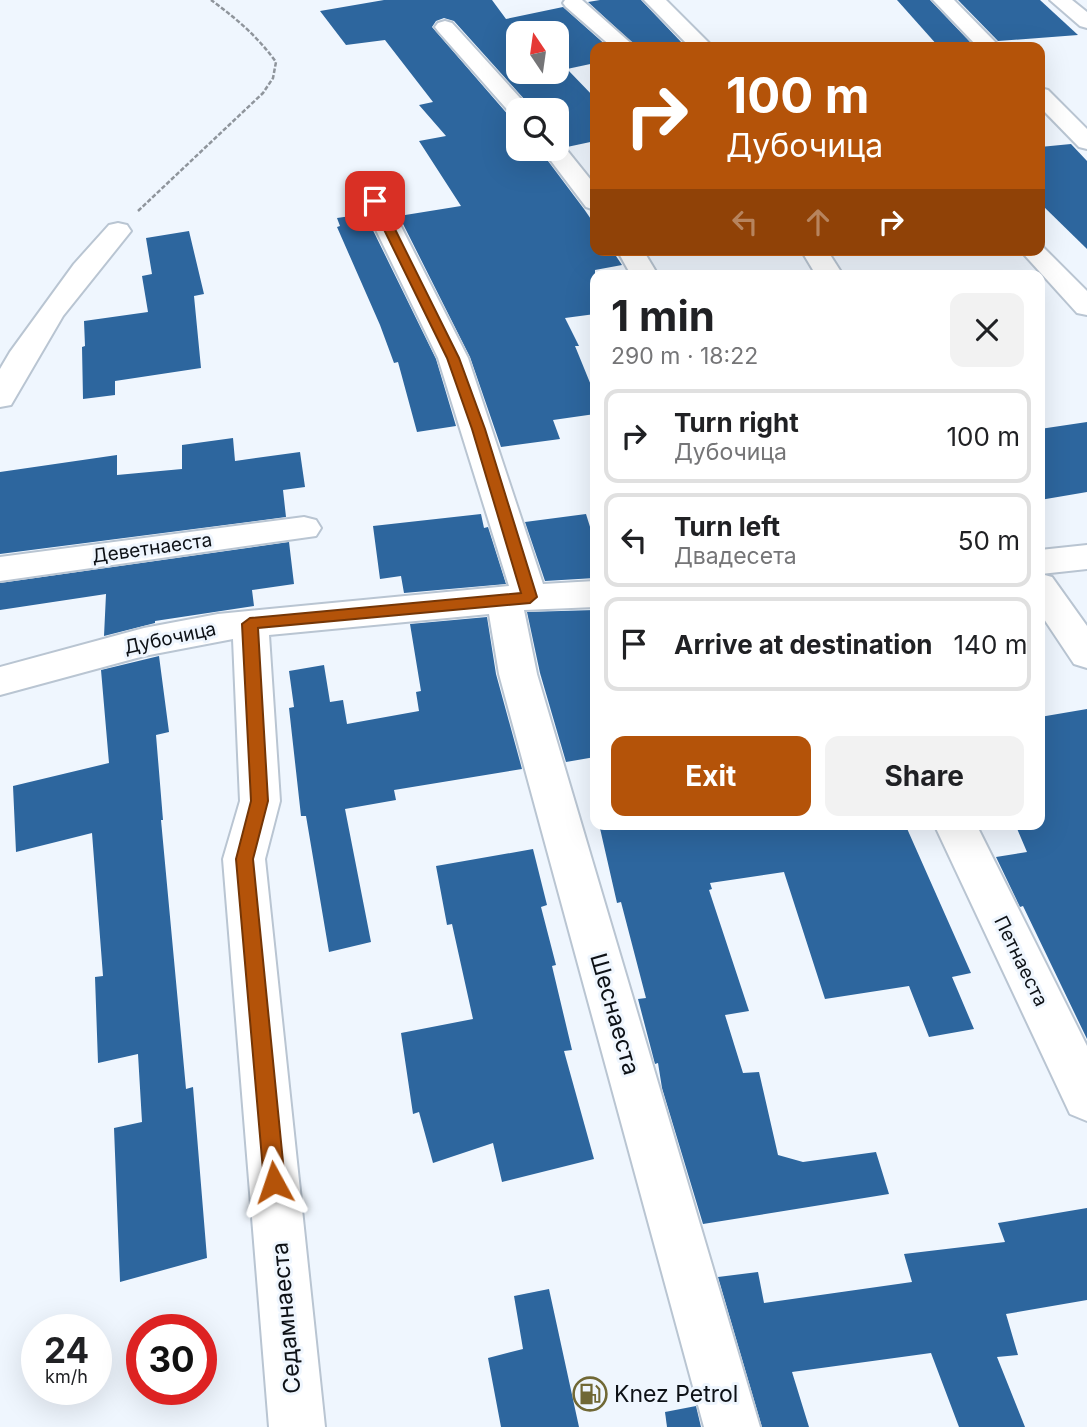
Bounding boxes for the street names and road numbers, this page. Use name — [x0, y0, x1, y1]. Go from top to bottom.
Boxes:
street label: Деветнаеста — [91, 528, 213, 568]
street label: Дубочица — [122, 617, 218, 659]
street label: Петнаеста — [989, 912, 1053, 1010]
street label: Шеснаеста — [584, 950, 646, 1078]
street label: Седамнаеста — [265, 1241, 307, 1395]

